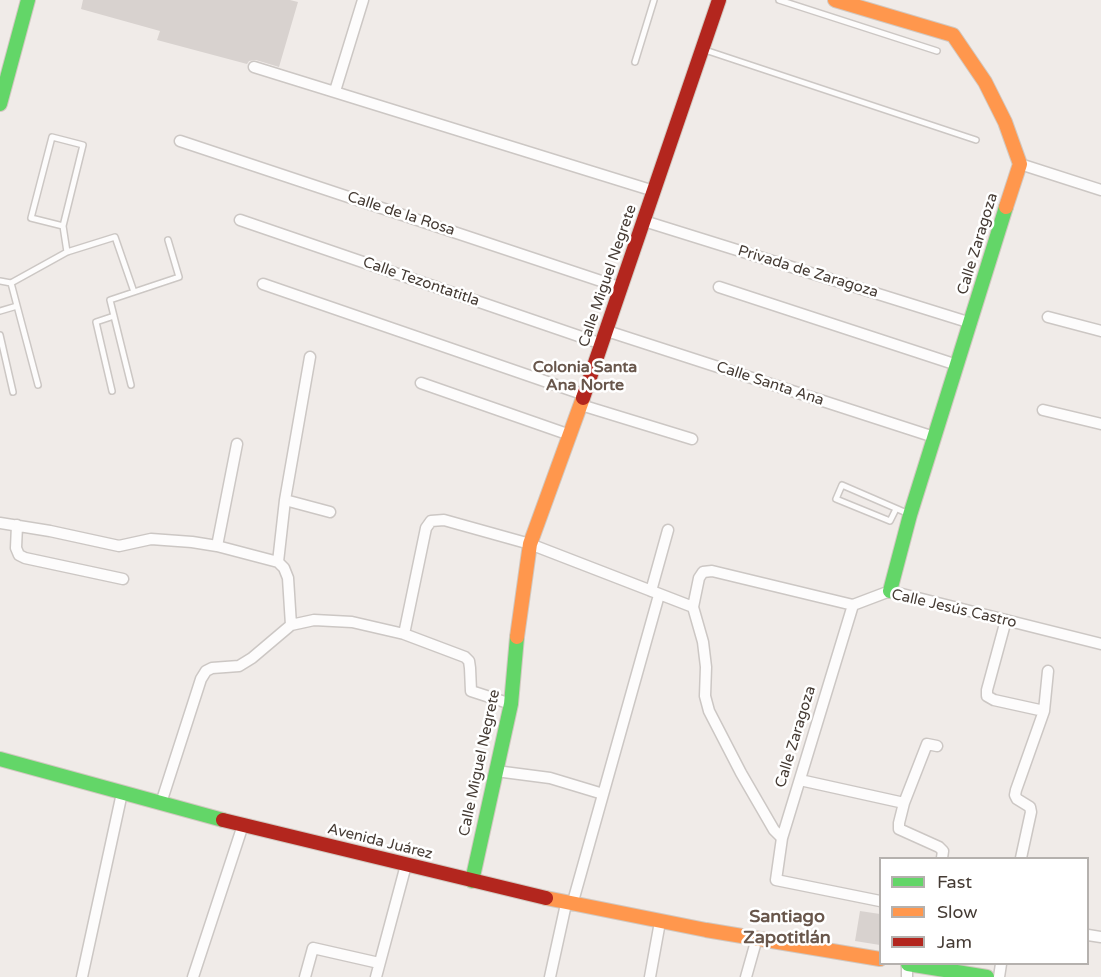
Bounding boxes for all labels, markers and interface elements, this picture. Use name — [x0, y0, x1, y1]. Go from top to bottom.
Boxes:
street label: Calle de la Rosa — [345, 188, 457, 240]
street label: Calle Zaragoza — [954, 191, 1002, 297]
street label: Calle Miguel Negrete — [575, 202, 641, 350]
street label: Privada de Zaragoza — [736, 242, 880, 302]
street label: Calle Tezontatitla — [360, 254, 482, 310]
district label: Colonia Santa Ana Norte — [533, 358, 637, 396]
street label: Calle Santa Ana — [714, 358, 826, 410]
street label: Calle Jesús Castro — [890, 586, 1018, 632]
street label: Calle Zaragoza — [772, 684, 820, 790]
street label: Calle Miguel Negrete — [456, 688, 504, 838]
street label: Avenida Juárez — [326, 820, 434, 864]
legend — [879, 857, 1089, 965]
text: Fast — [937, 871, 972, 893]
text: Slow — [937, 901, 978, 923]
district label: Santiago Zapotitlán — [743, 906, 831, 948]
text: Jam — [937, 931, 972, 953]

